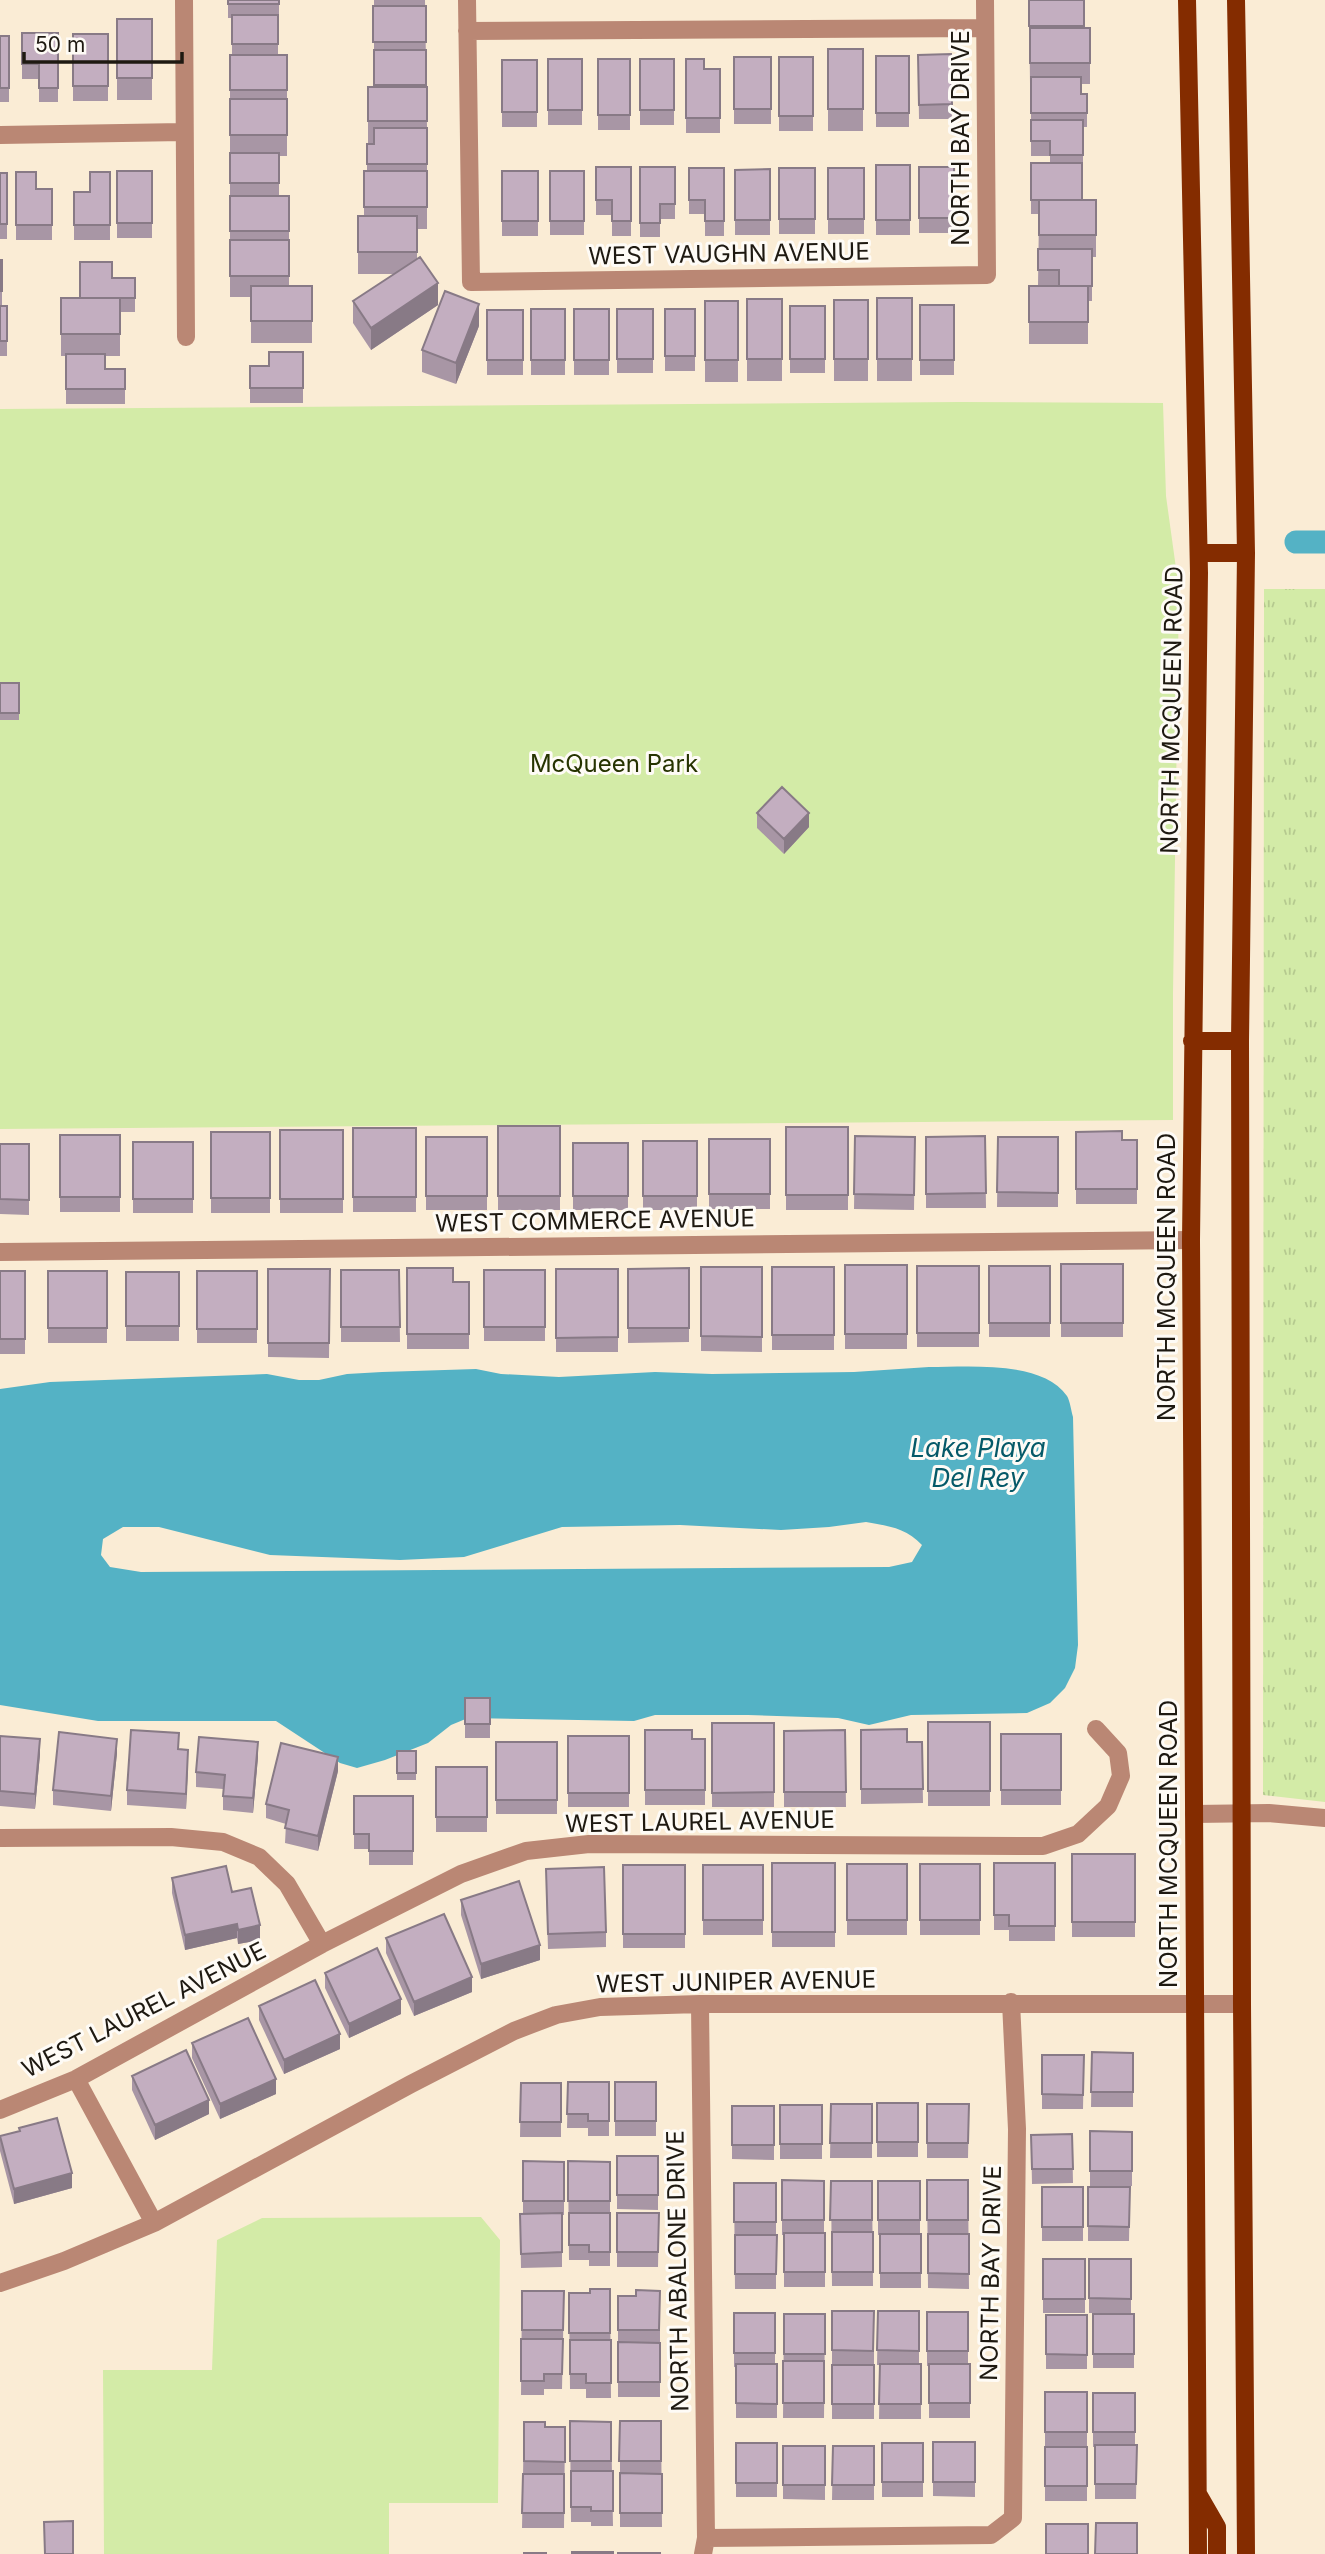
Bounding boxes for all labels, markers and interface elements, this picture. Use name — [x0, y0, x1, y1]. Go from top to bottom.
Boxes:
scale bar — [24, 21, 182, 65]
street label: NORTH BAY DRIVE — [946, 30, 975, 246]
text: 50 m — [35, 32, 85, 57]
street label: WEST VAUGHN AVENUE — [588, 237, 870, 270]
street label: NORTH MCQUEEN ROAD — [1154, 566, 1189, 854]
park label: McQueen Park — [530, 749, 698, 778]
street label: NORTH MCQUEEN ROAD — [1152, 1133, 1181, 1421]
street label: WEST COMMERCE AVENUE — [435, 1203, 755, 1238]
water label: Lake Playa Del Rey — [910, 1432, 1046, 1493]
street label: NORTH MCQUEEN ROAD — [1154, 1700, 1183, 1988]
street label: WEST LAUREL AVENUE — [565, 1805, 835, 1838]
street label: WEST LAUREL AVENUE — [17, 1935, 271, 2084]
street label: WEST JUNIPER AVENUE — [596, 1965, 876, 1998]
street label: NORTH ABALONE DRIVE — [661, 2130, 694, 2412]
street label: NORTH BAY DRIVE — [974, 2165, 1007, 2381]

